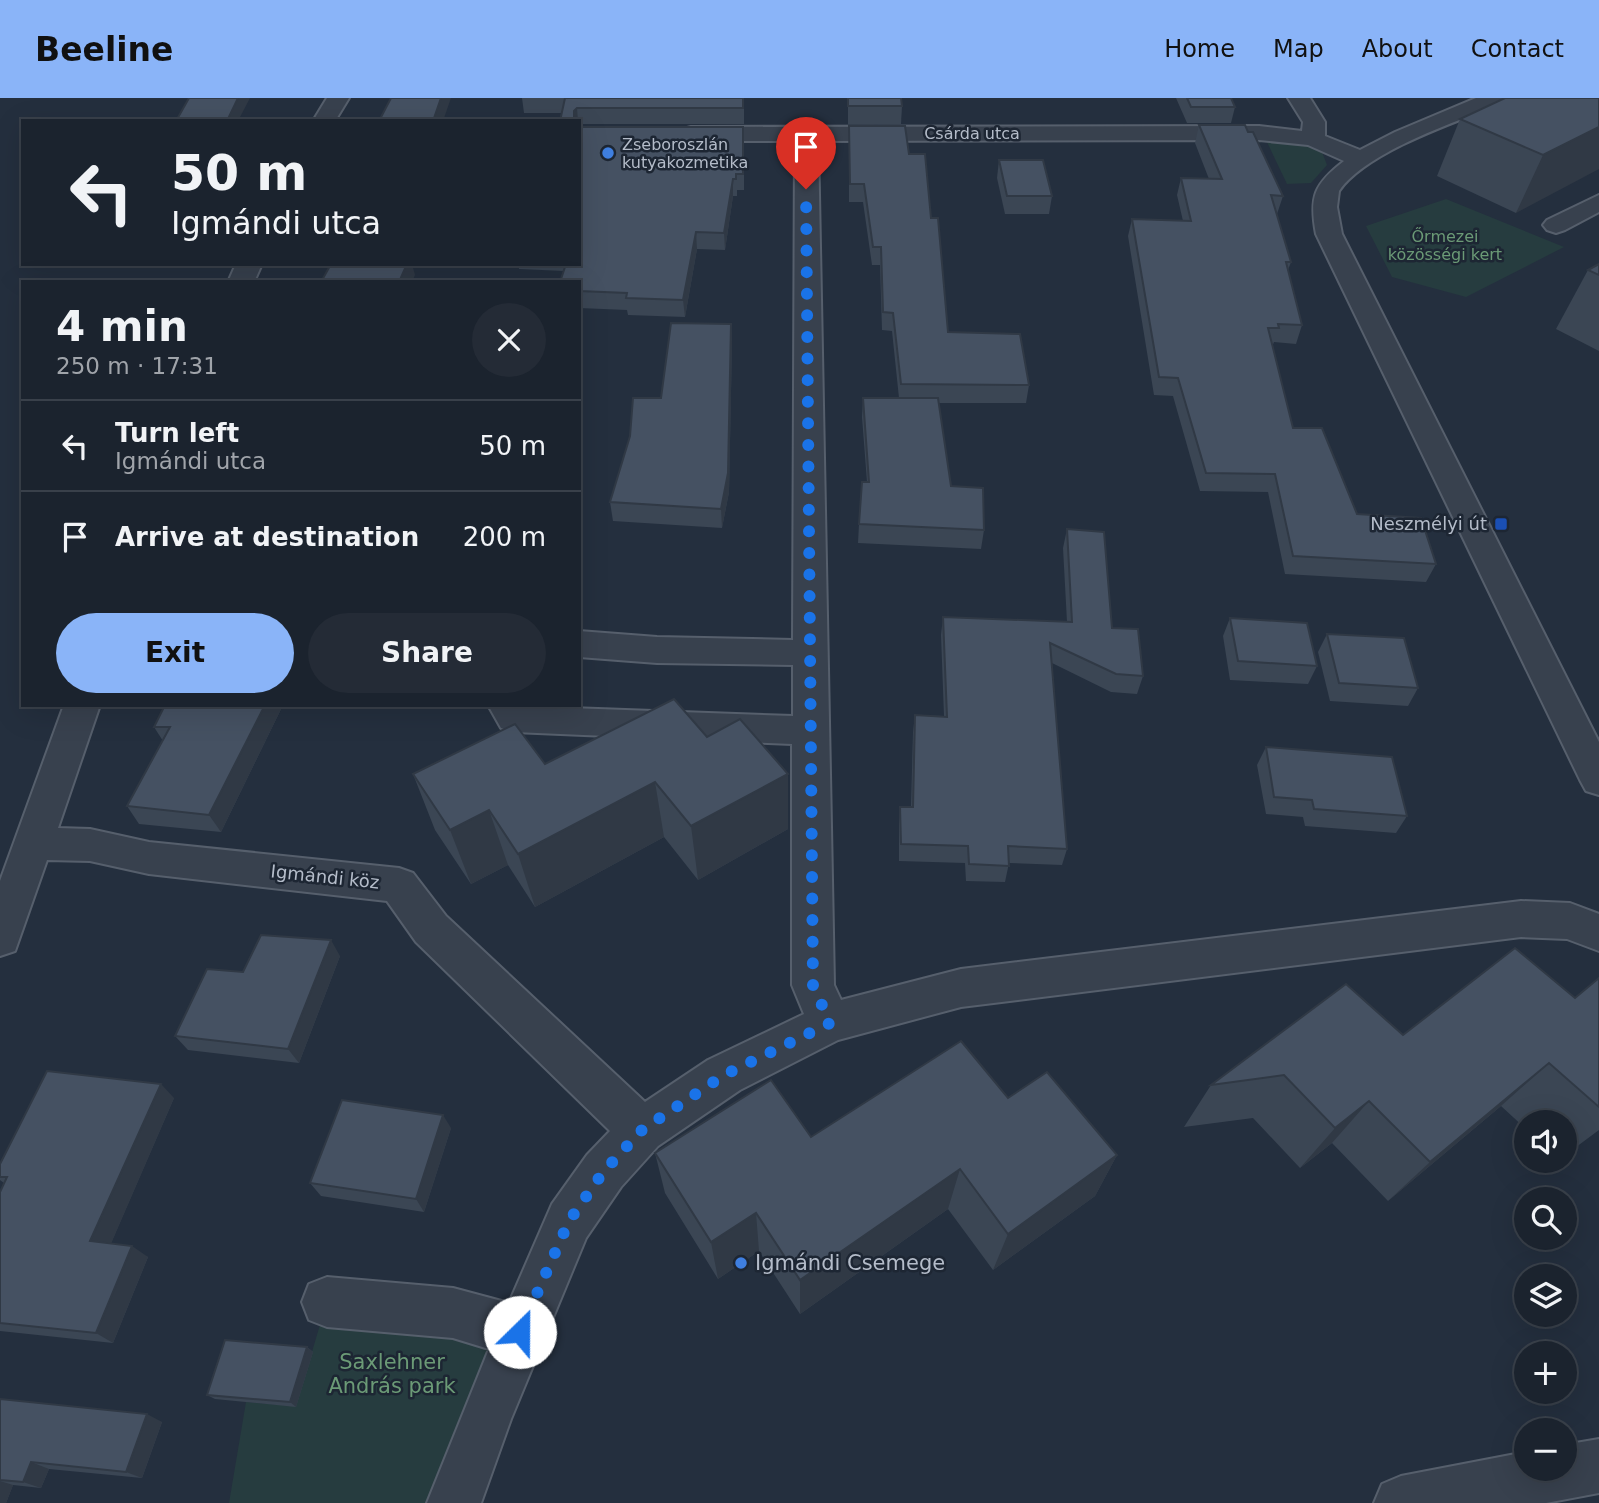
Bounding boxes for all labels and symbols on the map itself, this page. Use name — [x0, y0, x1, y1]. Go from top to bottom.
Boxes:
pin — [776, 117, 836, 189]
street label: Csárda utca — [924, 124, 1020, 143]
place label: Zseboroszlán kutyakozmetika — [622, 135, 748, 172]
marker: Zseboroszlán kutyakozmetika — [600, 145, 616, 161]
park label: Őrmezei közösségi kert — [1388, 226, 1502, 264]
place label: Neszmélyi út — [1370, 513, 1487, 534]
marker: Neszmélyi út — [1493, 516, 1509, 532]
street label: Igmándi köz — [270, 860, 380, 893]
place label: Igmándi Csemege — [755, 1251, 945, 1275]
marker: Igmándi Csemege — [733, 1255, 749, 1271]
position arrow — [483, 1295, 557, 1369]
park label: Saxlehner András park — [328, 1350, 456, 1398]

